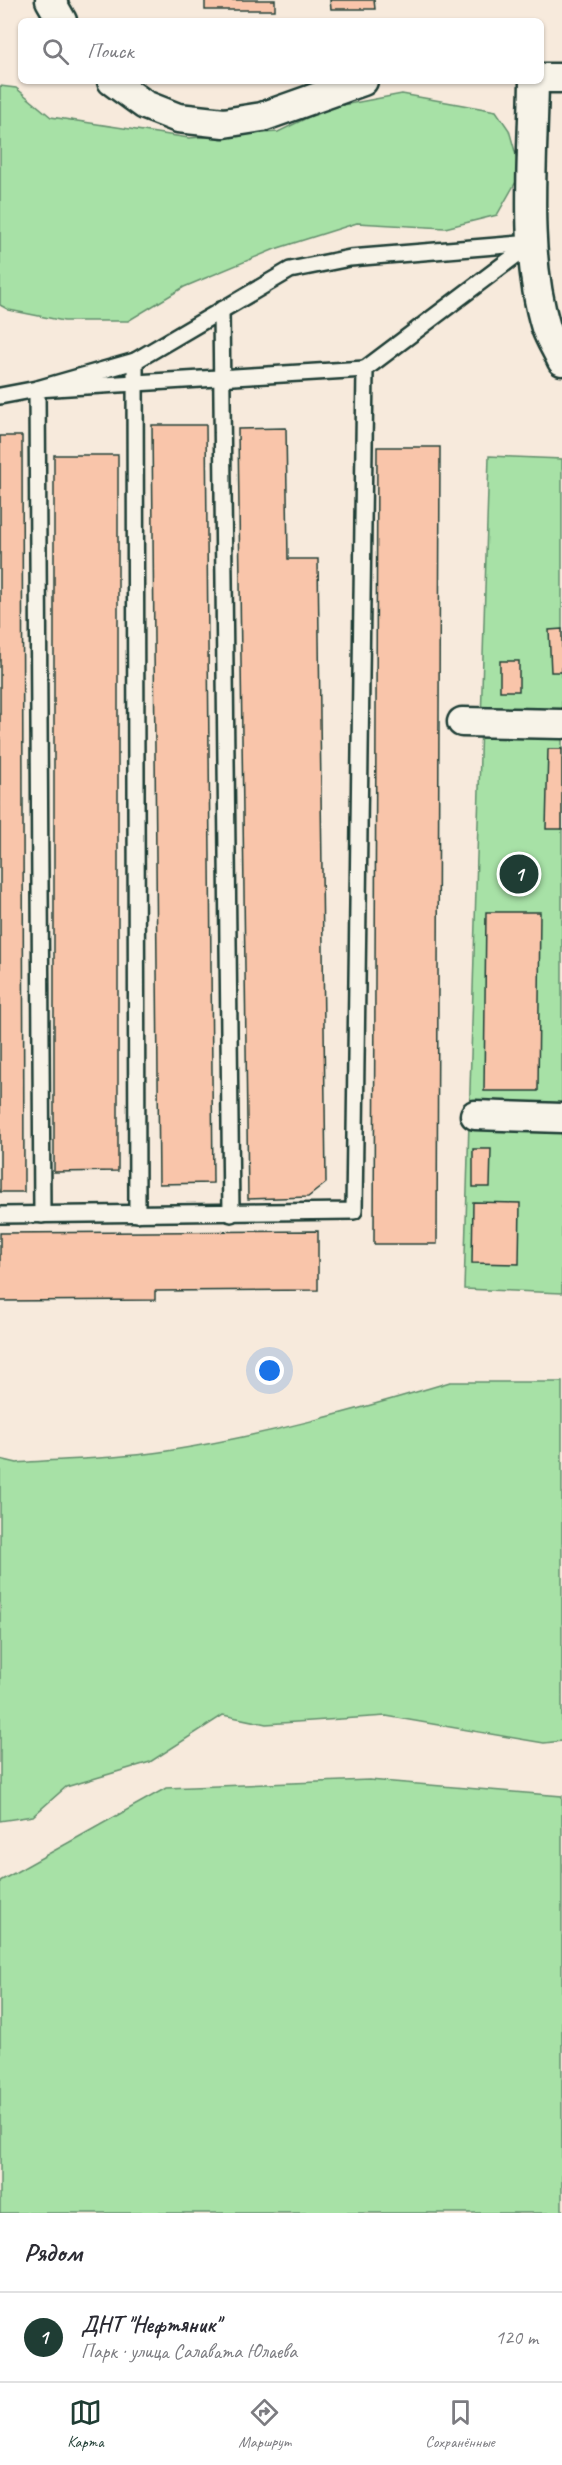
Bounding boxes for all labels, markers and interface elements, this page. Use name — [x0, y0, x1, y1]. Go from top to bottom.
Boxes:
search box — [18, 18, 544, 84]
icon: search — [39, 35, 72, 68]
text: Поиск — [87, 37, 133, 65]
pin: 1 — [500, 852, 538, 896]
your location — [255, 1356, 284, 1385]
text: Рядом — [24, 2236, 82, 2269]
text: ДНТ "Нефтяник" — [81, 2311, 220, 2339]
text: 1 — [39, 2325, 48, 2350]
text: 120 m — [495, 2325, 538, 2350]
text: Парк · улица Салавата Юлаева — [81, 2339, 297, 2364]
tab: Карта — [67, 2396, 104, 2452]
tab: Маршрут — [238, 2396, 291, 2452]
tab: Сохранённые — [425, 2396, 495, 2452]

